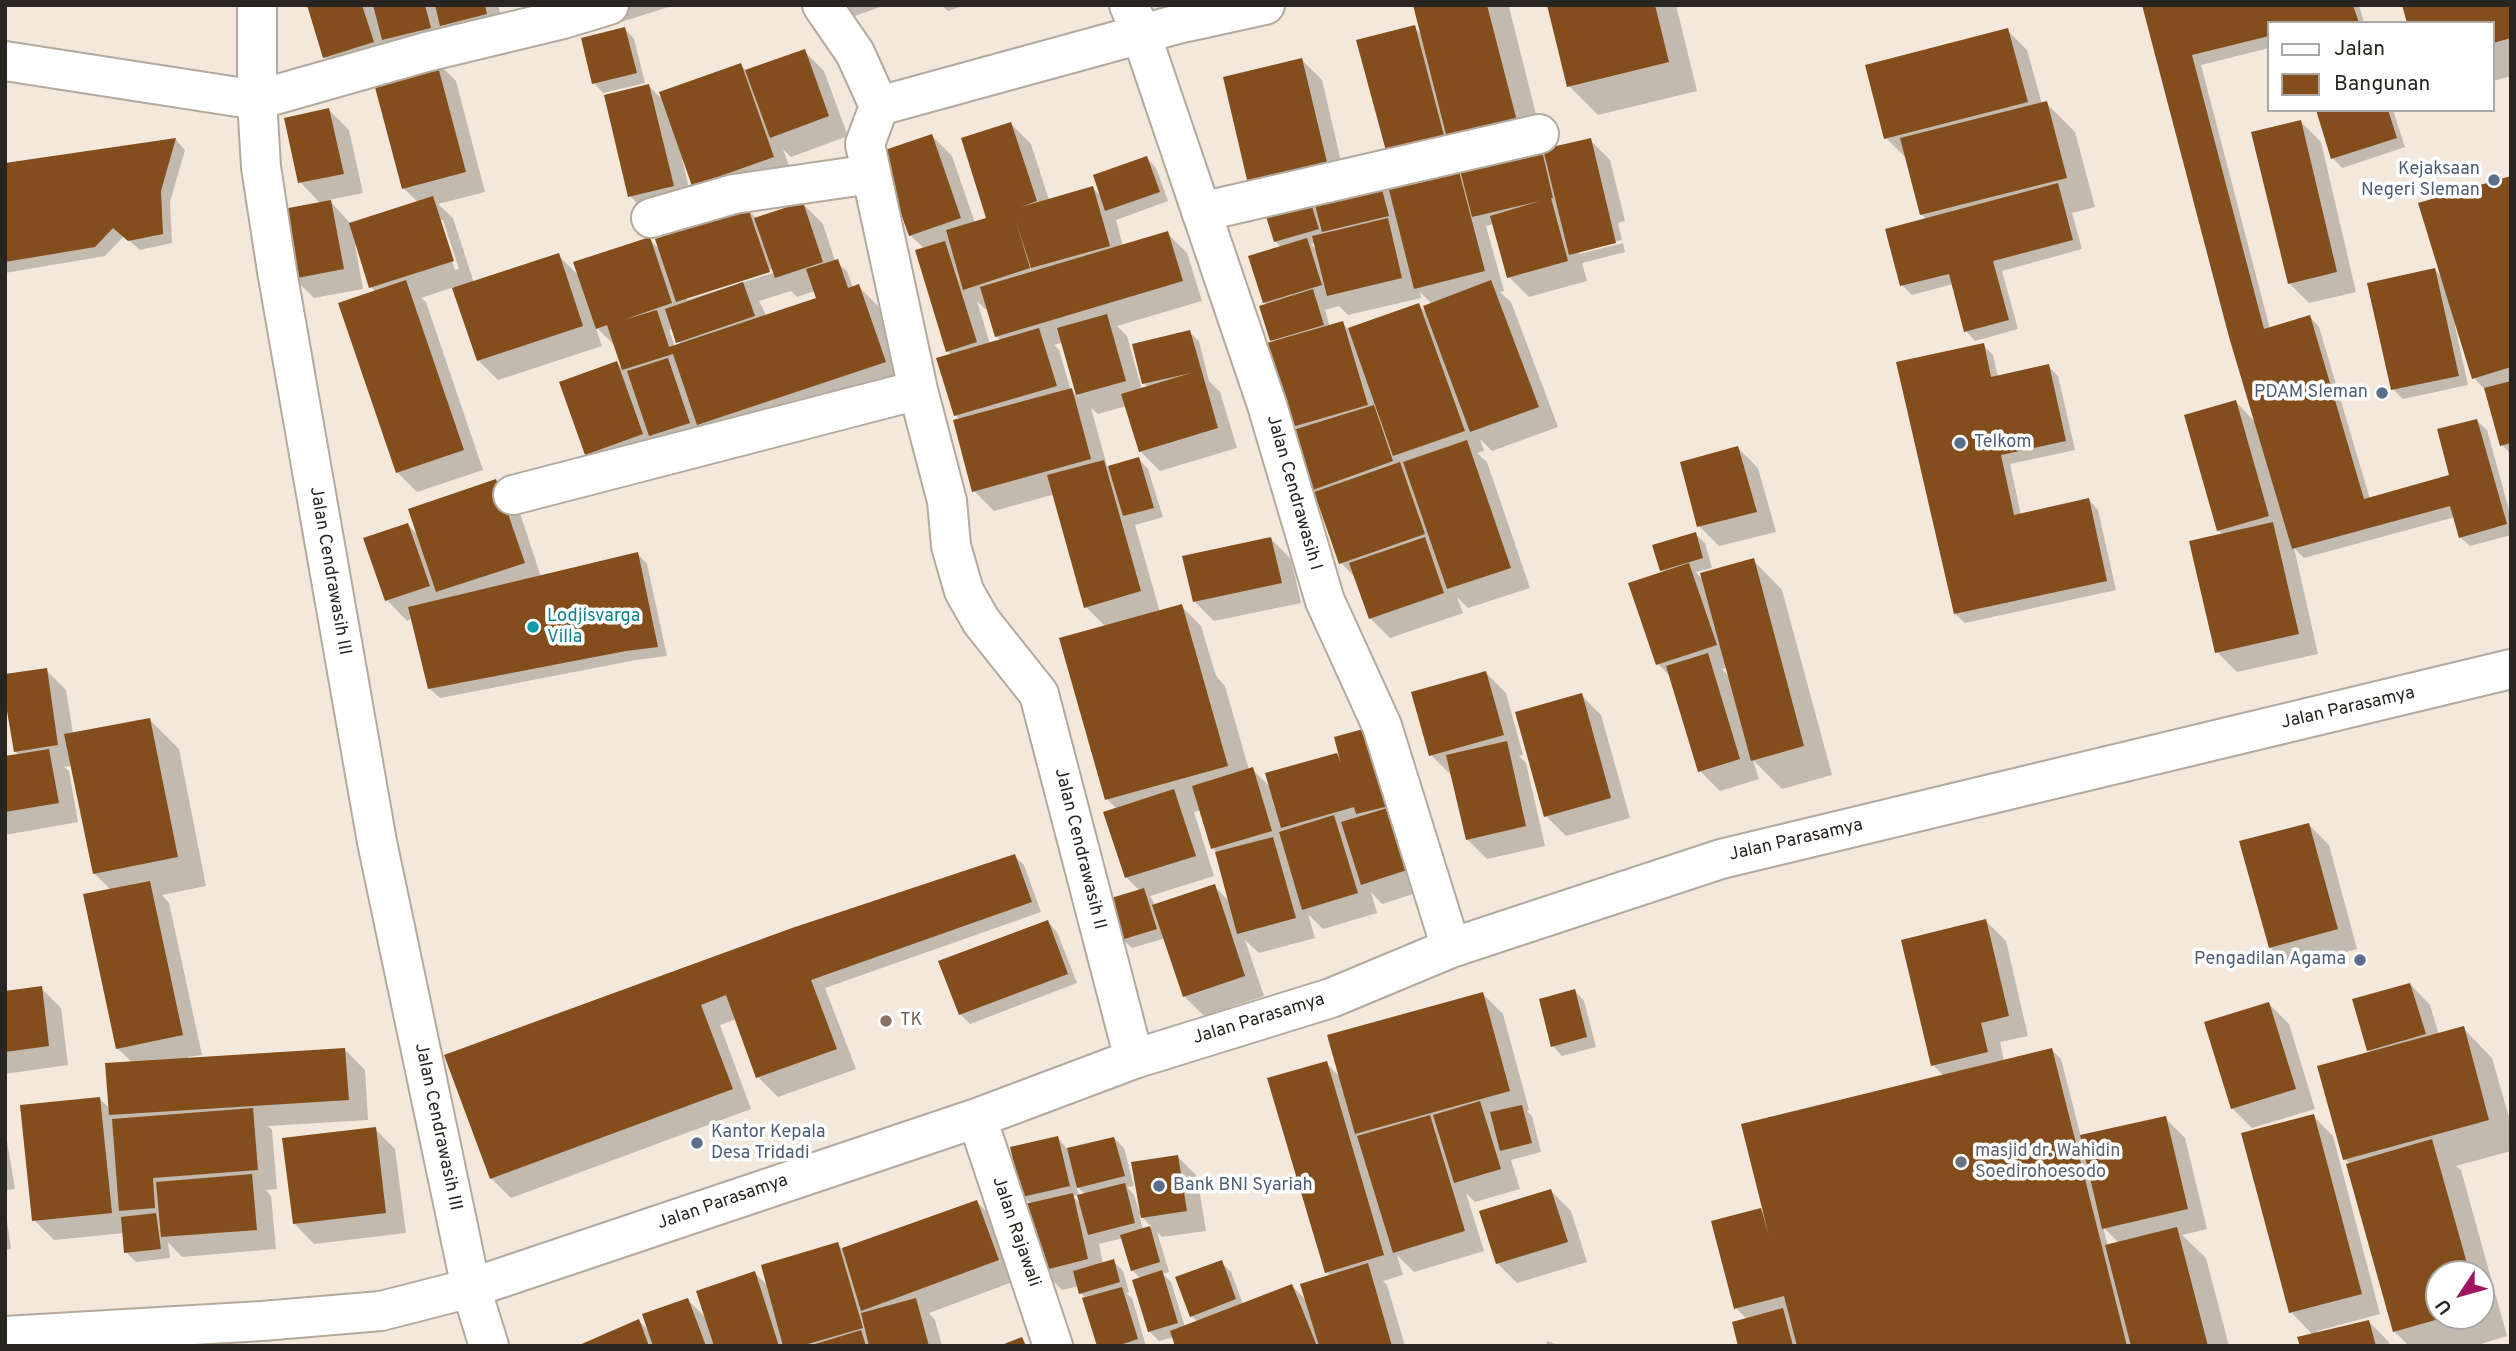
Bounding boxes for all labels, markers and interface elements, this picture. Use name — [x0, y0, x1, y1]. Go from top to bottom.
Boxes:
legend — [2268, 21, 2495, 112]
text: Jalan — [2334, 36, 2385, 63]
text: Bangunan — [2334, 71, 2430, 98]
place label: Kejaksaan Negeri Sleman — [2361, 159, 2480, 202]
marker: Kejaksaan Negeri Sleman — [2486, 172, 2502, 188]
place label: PDAM Sleman — [2254, 382, 2368, 404]
marker: PDAM Sleman — [2374, 385, 2390, 401]
street label: Jalan Cendrawasih I — [1260, 413, 1326, 573]
place label: Telkom — [1974, 432, 2031, 454]
marker: Telkom — [1952, 435, 1968, 451]
street label: Jalan Cendrawasih III — [304, 485, 354, 657]
place label: Lodjisvarga Villa — [547, 606, 640, 648]
marker: Lodjisvarga Villa — [525, 619, 541, 635]
street label: Jalan Parasamya — [2279, 683, 2417, 735]
street label: Jalan Cendrawasih II — [1048, 766, 1110, 932]
street label: Jalan Parasamya — [1727, 815, 1865, 867]
place label: Pengadilan Agama — [2194, 949, 2346, 971]
marker: Pengadilan Agama — [2352, 952, 2368, 968]
street label: Jalan Parasamya — [1190, 990, 1328, 1050]
place label: TK — [900, 1010, 922, 1032]
marker: TK — [878, 1013, 894, 1029]
street label: Jalan Cendrawasih III — [409, 1041, 465, 1213]
place label: Kantor Kepala Desa Tridadi — [711, 1122, 825, 1164]
marker: Kantor Kepala Desa Tridadi — [689, 1135, 705, 1151]
place label: masjid dr. Wahidin Soedirohoesodo — [1975, 1141, 2120, 1184]
marker: masjid dr. Wahidin Soedirohoesodo — [1953, 1154, 1969, 1170]
street label: Jalan Parasamya — [655, 1171, 791, 1235]
street label: Jalan Rajawali — [986, 1174, 1044, 1290]
place label: Bank BNI Syariah — [1173, 1175, 1313, 1197]
marker: Bank BNI Syariah — [1151, 1178, 1167, 1194]
north arrow — [2425, 1260, 2495, 1330]
text: U — [2431, 1294, 2458, 1319]

